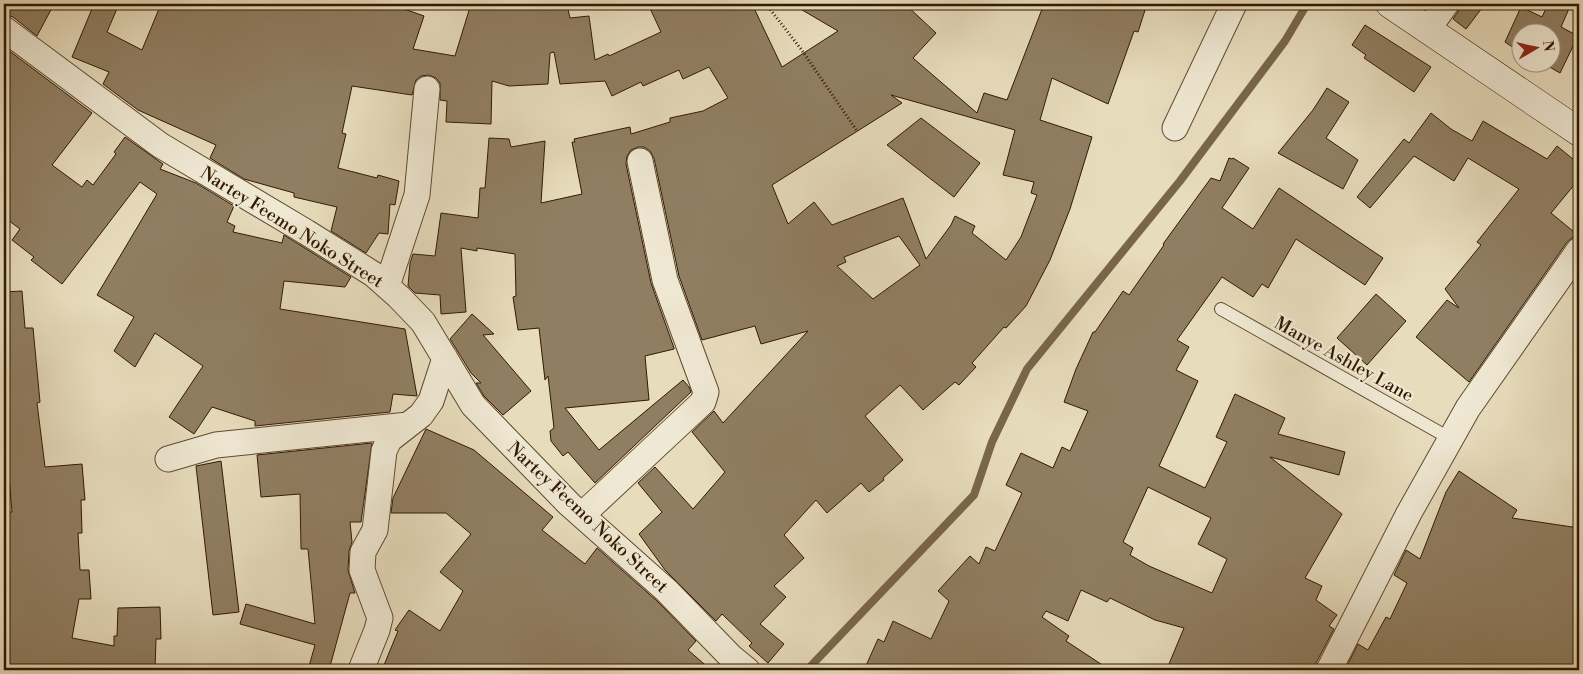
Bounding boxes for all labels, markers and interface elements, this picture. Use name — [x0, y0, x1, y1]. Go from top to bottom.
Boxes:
north arrow — [1510, 22, 1560, 72]
text: N — [1538, 39, 1558, 53]
street label: Nartey Feemo Noko Street — [196, 162, 388, 294]
street label: Manye Ashley Lane — [1270, 312, 1417, 407]
street label: Nartey Feemo Noko Street — [502, 437, 673, 598]

